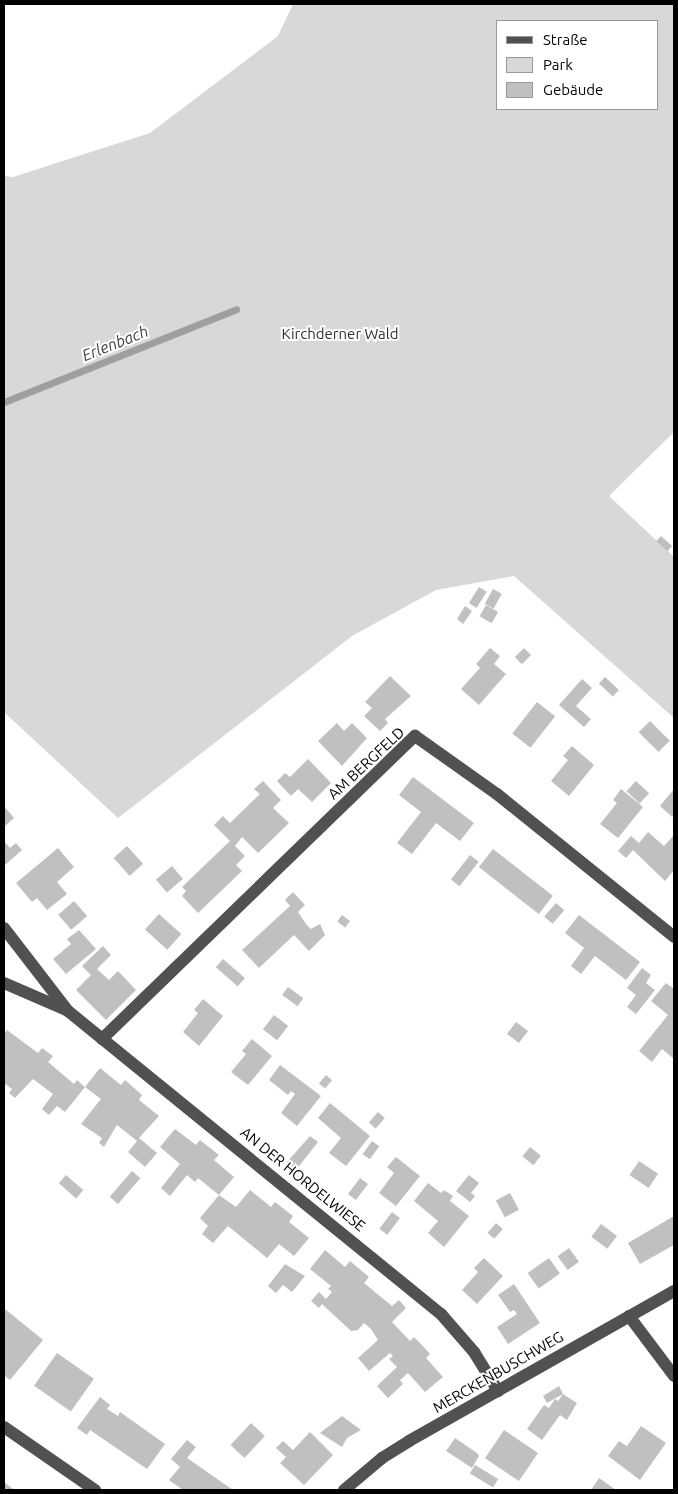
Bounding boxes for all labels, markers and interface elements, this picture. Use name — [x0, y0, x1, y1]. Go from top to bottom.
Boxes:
legend — [496, 20, 658, 110]
text: Straße — [543, 31, 587, 48]
text: Park — [543, 56, 573, 73]
text: Gebäude — [543, 81, 603, 98]
water label: Erlenbach — [79, 321, 151, 365]
park label: Kirchderner Wald — [282, 325, 398, 343]
street label: AM BERGFELD — [324, 723, 408, 803]
street label: AN DER HORDELWIESE — [237, 1123, 369, 1235]
street label: MERCKENBUSCHWEG — [430, 1327, 566, 1417]

